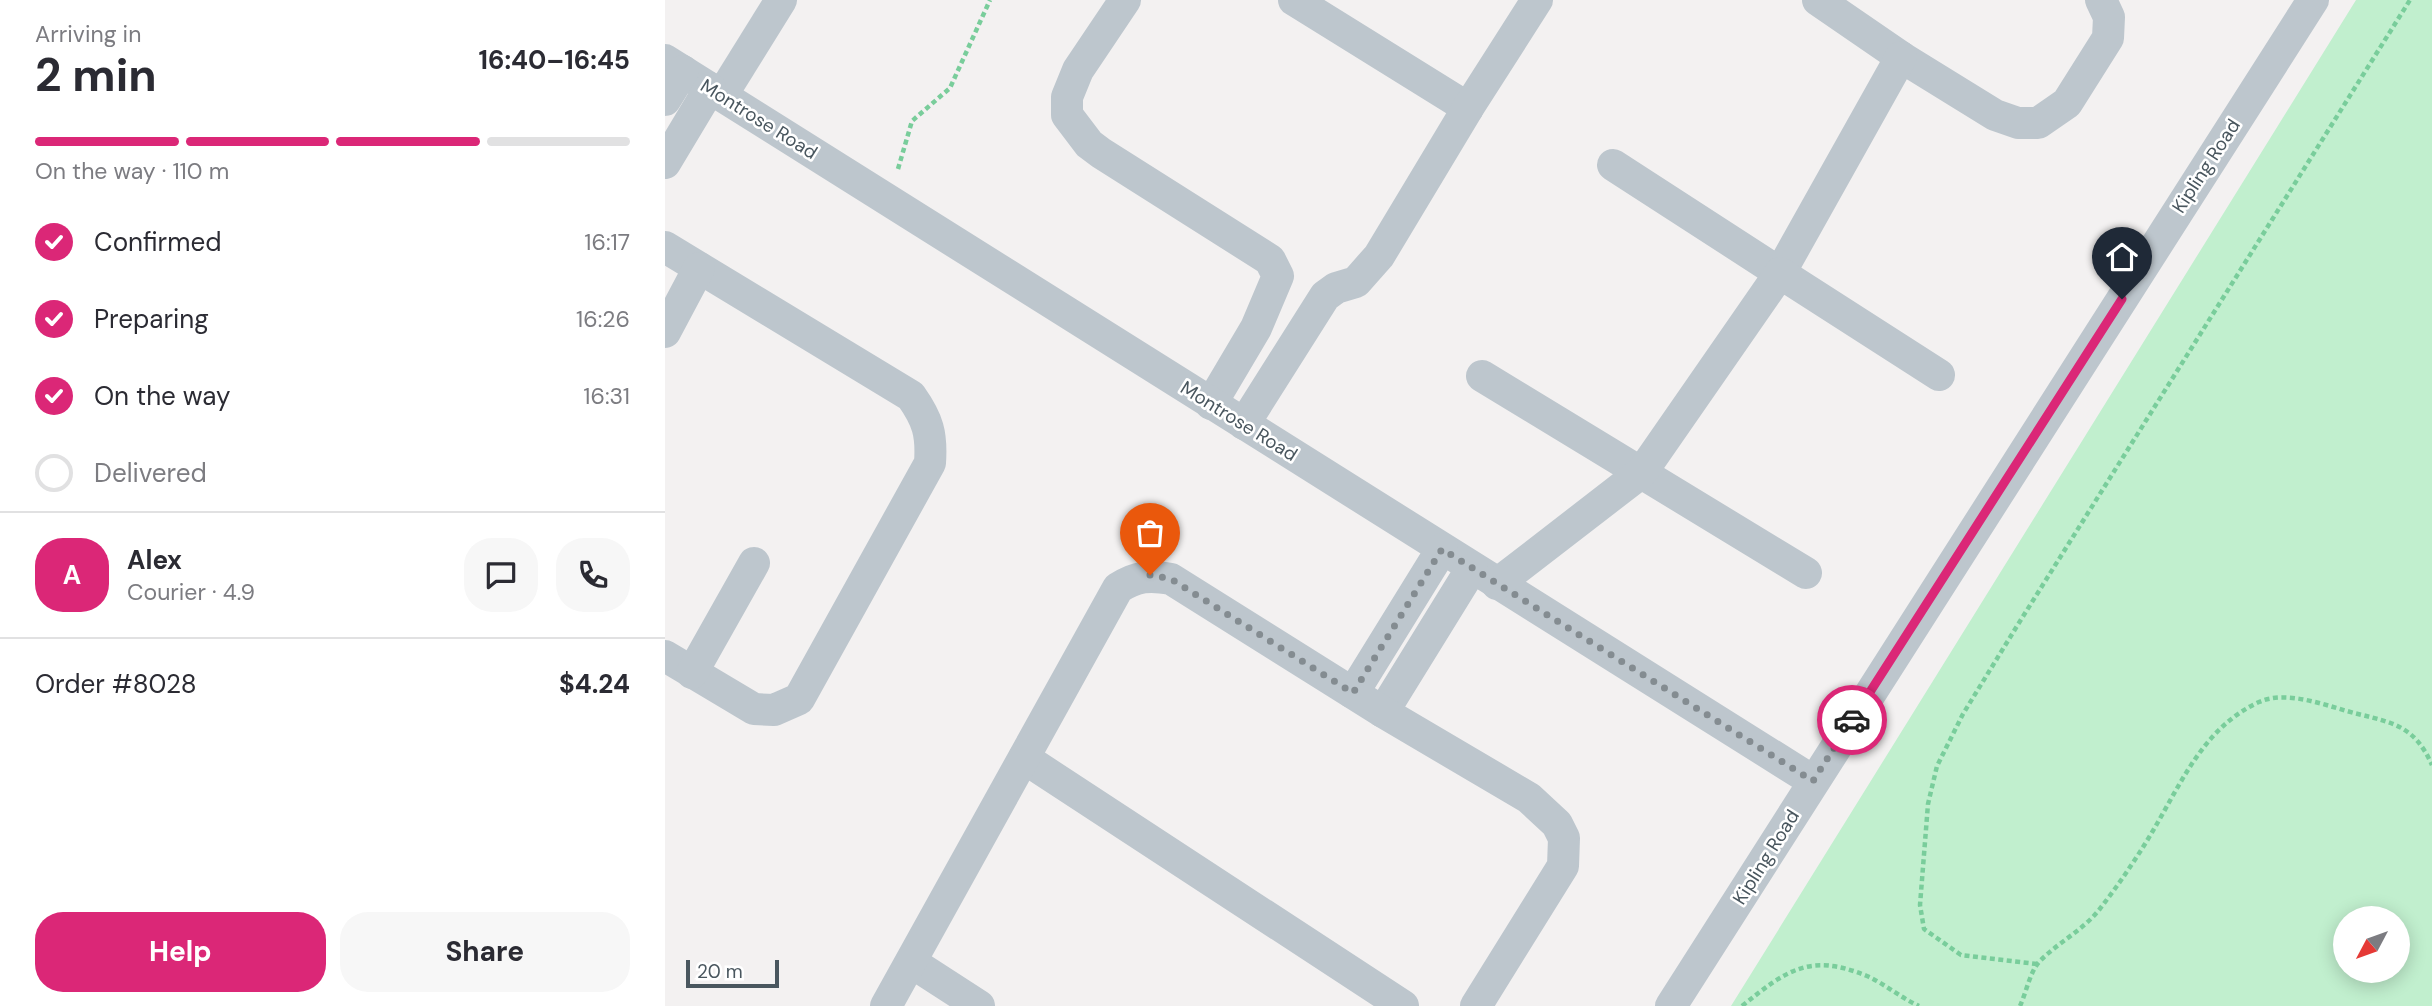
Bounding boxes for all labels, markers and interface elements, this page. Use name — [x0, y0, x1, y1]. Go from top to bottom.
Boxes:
text: Arriving in — [35, 19, 141, 49]
text: 16:40–16:45 — [479, 43, 630, 77]
text: 2 min — [35, 45, 157, 105]
street label: Montrose Road — [696, 73, 822, 165]
street label: Kipling Road — [2166, 114, 2246, 218]
text: On the way · 110 m — [35, 156, 229, 186]
icon: check — [35, 223, 73, 261]
text: Confirmed — [94, 225, 221, 259]
text: 16:17 — [584, 227, 630, 257]
pin — [2092, 227, 2152, 299]
icon: home — [2103, 238, 2141, 276]
icon: check — [35, 300, 73, 338]
text: Preparing — [94, 302, 209, 336]
text: 16:26 — [576, 304, 630, 334]
street label: Montrose Road — [1176, 375, 1302, 467]
icon: check — [35, 377, 73, 415]
text: On the way — [94, 379, 230, 413]
text: 16:31 — [583, 381, 630, 411]
text: Delivered — [94, 456, 207, 490]
pin — [1120, 503, 1180, 575]
icon: bag — [1131, 514, 1169, 552]
button: chat — [464, 538, 538, 612]
button: phone — [556, 538, 630, 612]
text: Alex — [127, 543, 182, 577]
text: A — [63, 558, 81, 592]
text: Courier · 4.9 — [127, 577, 255, 607]
text: Order #8028 — [35, 667, 196, 701]
text: $4.24 — [559, 667, 630, 701]
courier — [1817, 685, 1887, 755]
icon: car — [1833, 701, 1871, 739]
street label: Kipling Road — [1727, 805, 1805, 909]
north arrow — [2333, 906, 2410, 984]
map controls — [2333, 906, 2410, 983]
button: Help — [35, 912, 326, 992]
button: Share — [340, 912, 630, 992]
scale bar — [686, 957, 779, 989]
text: 20 m — [697, 959, 743, 984]

